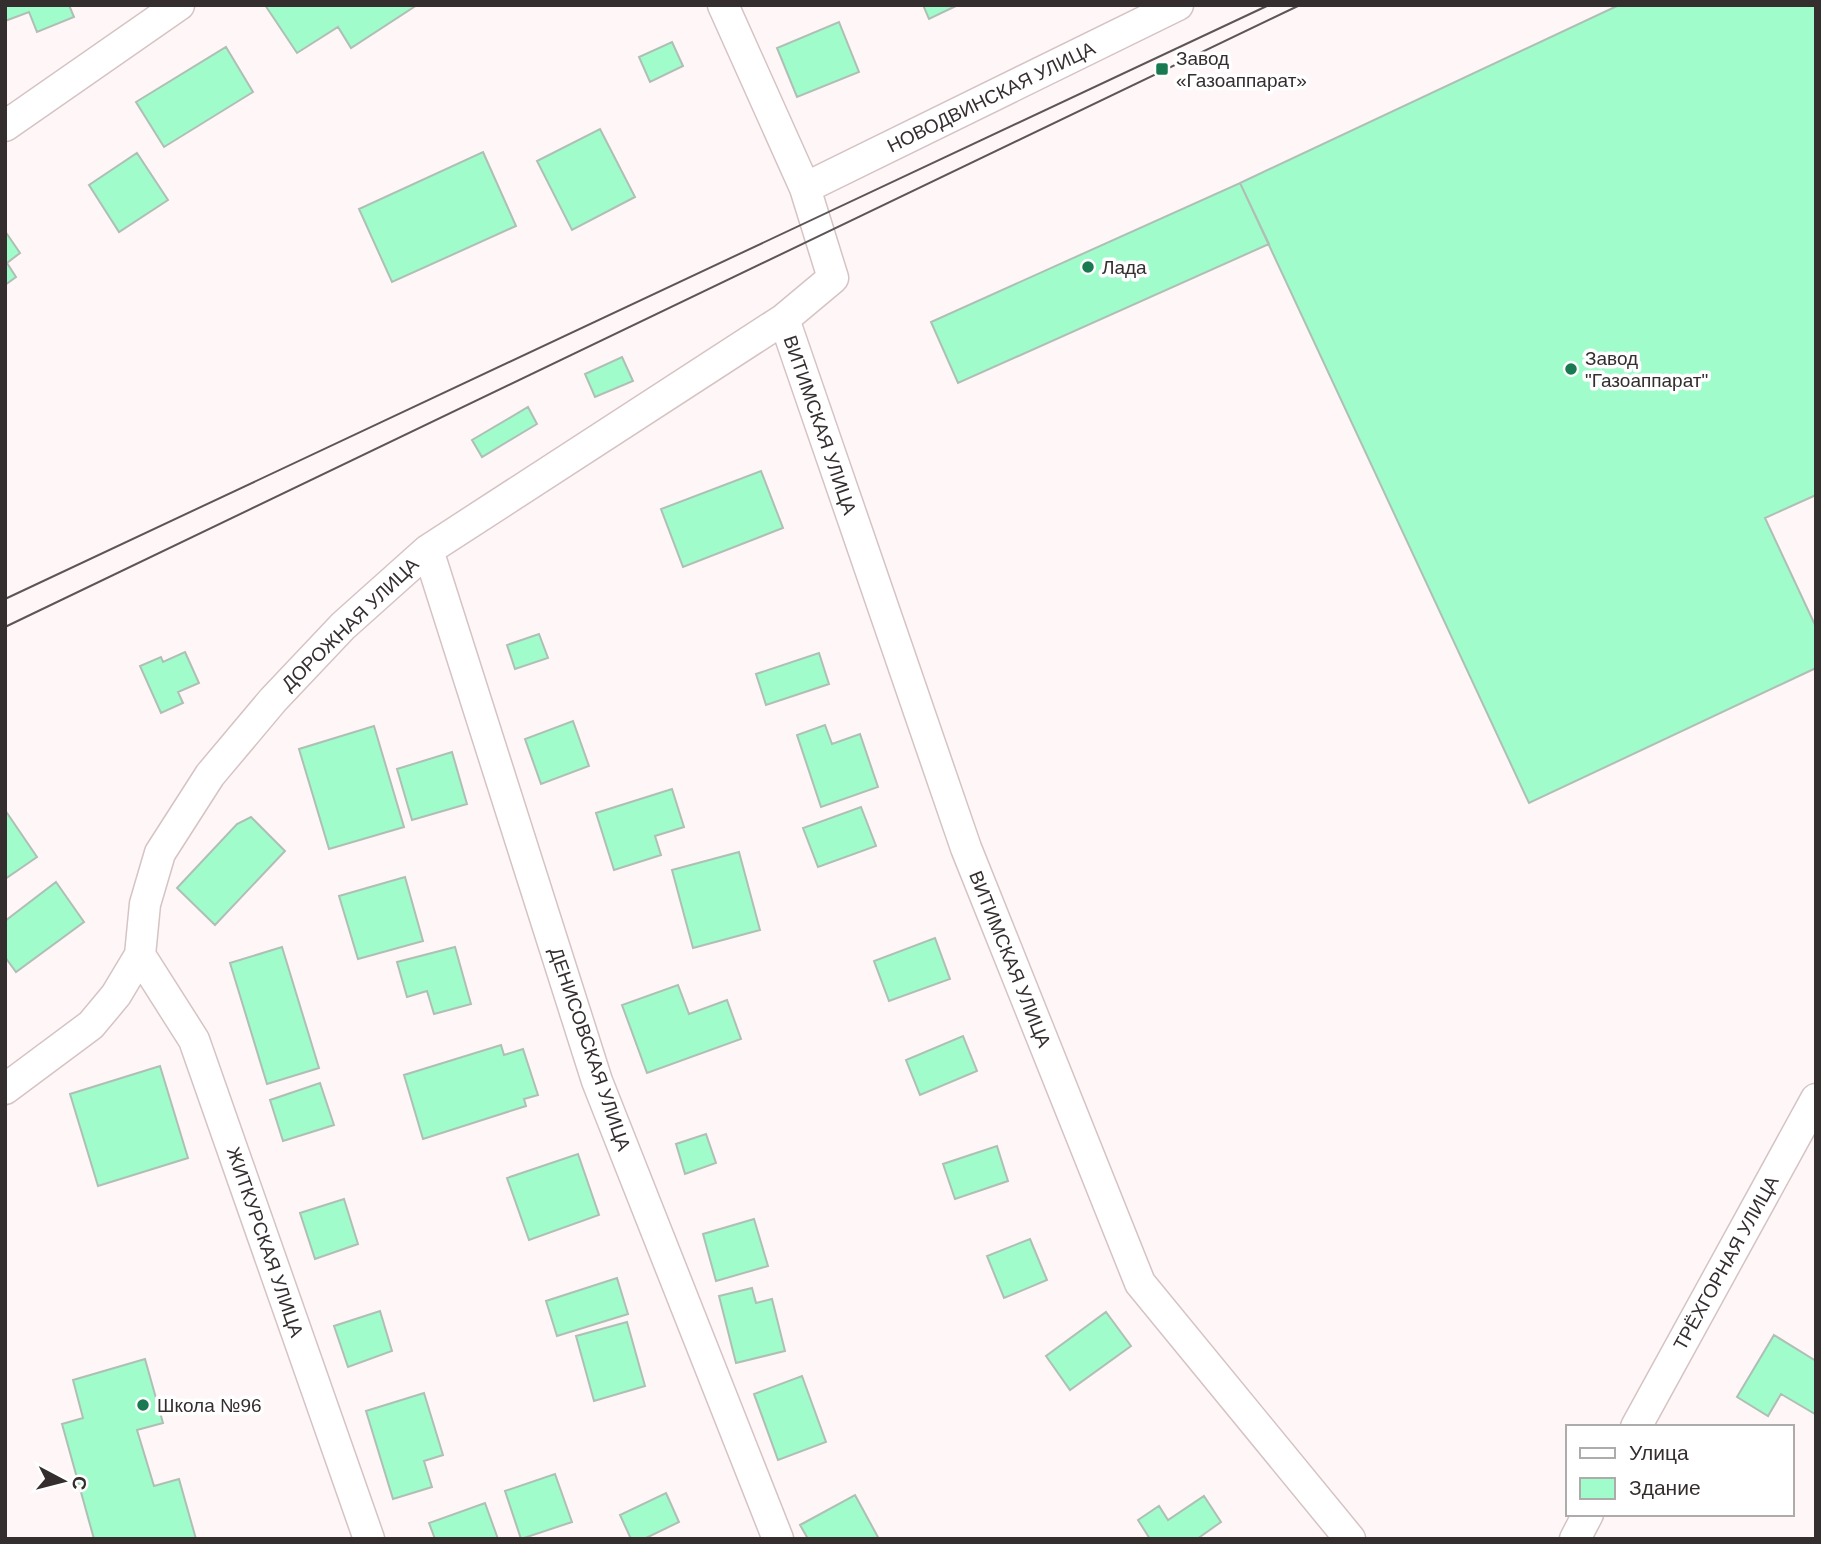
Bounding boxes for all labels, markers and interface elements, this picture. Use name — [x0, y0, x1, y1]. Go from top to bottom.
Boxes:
street label: НОВОДВИНСКАЯ УЛИЦА — [884, 37, 1099, 157]
place label: Завод «Газоаппарат» — [1176, 48, 1307, 91]
marker: Завод «Газоаппарат» — [1154, 61, 1170, 77]
place label: Лада — [1102, 257, 1147, 278]
marker: Лада — [1080, 259, 1096, 275]
street label: ВИТИМСКАЯ УЛИЦА — [779, 333, 861, 518]
place label: Завод "Газоаппарат" — [1585, 348, 1708, 391]
marker: Завод "Газоаппарат" — [1563, 361, 1579, 377]
street label: ДОРОЖНАЯ УЛИЦА — [277, 553, 423, 695]
street label: ВИТИМСКАЯ УЛИЦА — [965, 868, 1055, 1050]
street label: ДЕНИСОВСКАЯ УЛИЦА — [545, 945, 635, 1154]
street label: ЖИТКУРСКАЯ УЛИЦА — [223, 1144, 307, 1340]
street label: ТРЁХГОРНАЯ УЛИЦА — [1669, 1172, 1783, 1354]
place label: Школа №96 — [157, 1395, 262, 1416]
marker: Школа №96 — [135, 1397, 151, 1413]
legend — [1566, 1425, 1793, 1516]
text: Улица — [1629, 1441, 1689, 1464]
north arrow — [28, 1446, 98, 1516]
text: С — [68, 1475, 91, 1491]
text: Здание — [1629, 1476, 1701, 1499]

